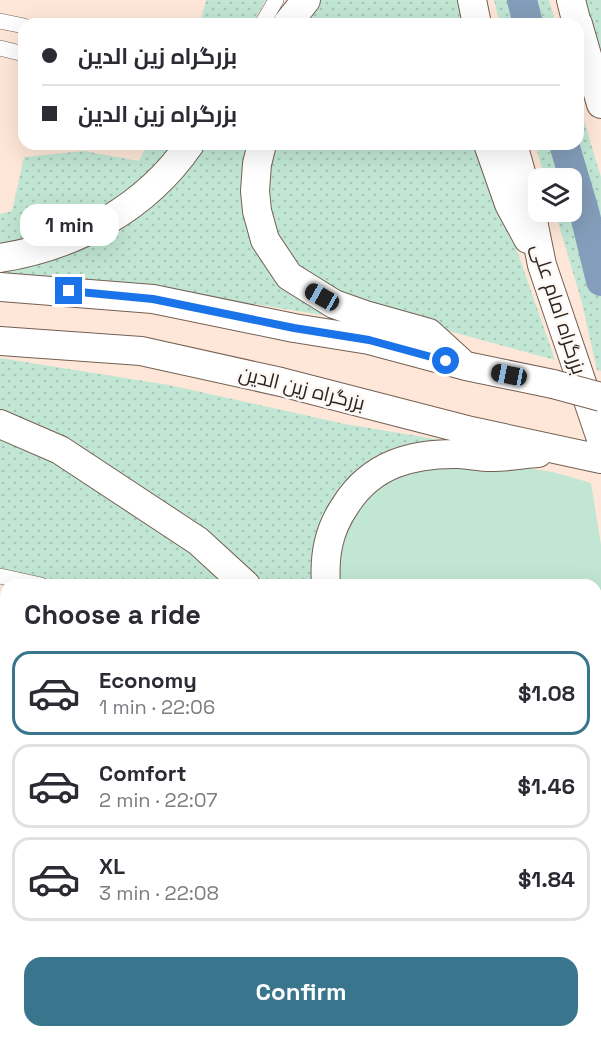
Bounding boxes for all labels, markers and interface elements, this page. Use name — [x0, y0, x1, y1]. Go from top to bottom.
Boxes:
text: بزرگراه زین الدین — [78, 42, 237, 70]
text: بزرگراه زین الدین — [78, 100, 237, 128]
map controls — [528, 168, 582, 222]
button: layers — [528, 168, 582, 222]
callout: 1 min — [20, 204, 118, 246]
text: 1 min — [45, 212, 94, 238]
street label: بزرگراه امام علی — [525, 240, 592, 378]
route end — [55, 277, 82, 304]
car — [302, 280, 342, 314]
route start — [432, 347, 459, 374]
street label: بزرگراه زین الدین — [236, 360, 368, 416]
car — [490, 363, 528, 387]
text: Choose a ride — [24, 597, 201, 632]
icon: car — [27, 666, 81, 720]
text: Economy — [99, 666, 197, 694]
text: $1.08 — [518, 679, 575, 707]
text: 1 min · 22:06 — [99, 694, 215, 720]
icon: car — [27, 759, 81, 813]
text: Comfort — [99, 759, 187, 787]
text: $1.46 — [518, 772, 575, 800]
text: 2 min · 22:07 — [99, 787, 218, 813]
icon: car — [27, 852, 81, 906]
text: XL — [99, 852, 125, 880]
text: $1.84 — [518, 865, 575, 893]
text: 3 min · 22:08 — [99, 880, 219, 906]
button: Confirm — [24, 957, 578, 1026]

